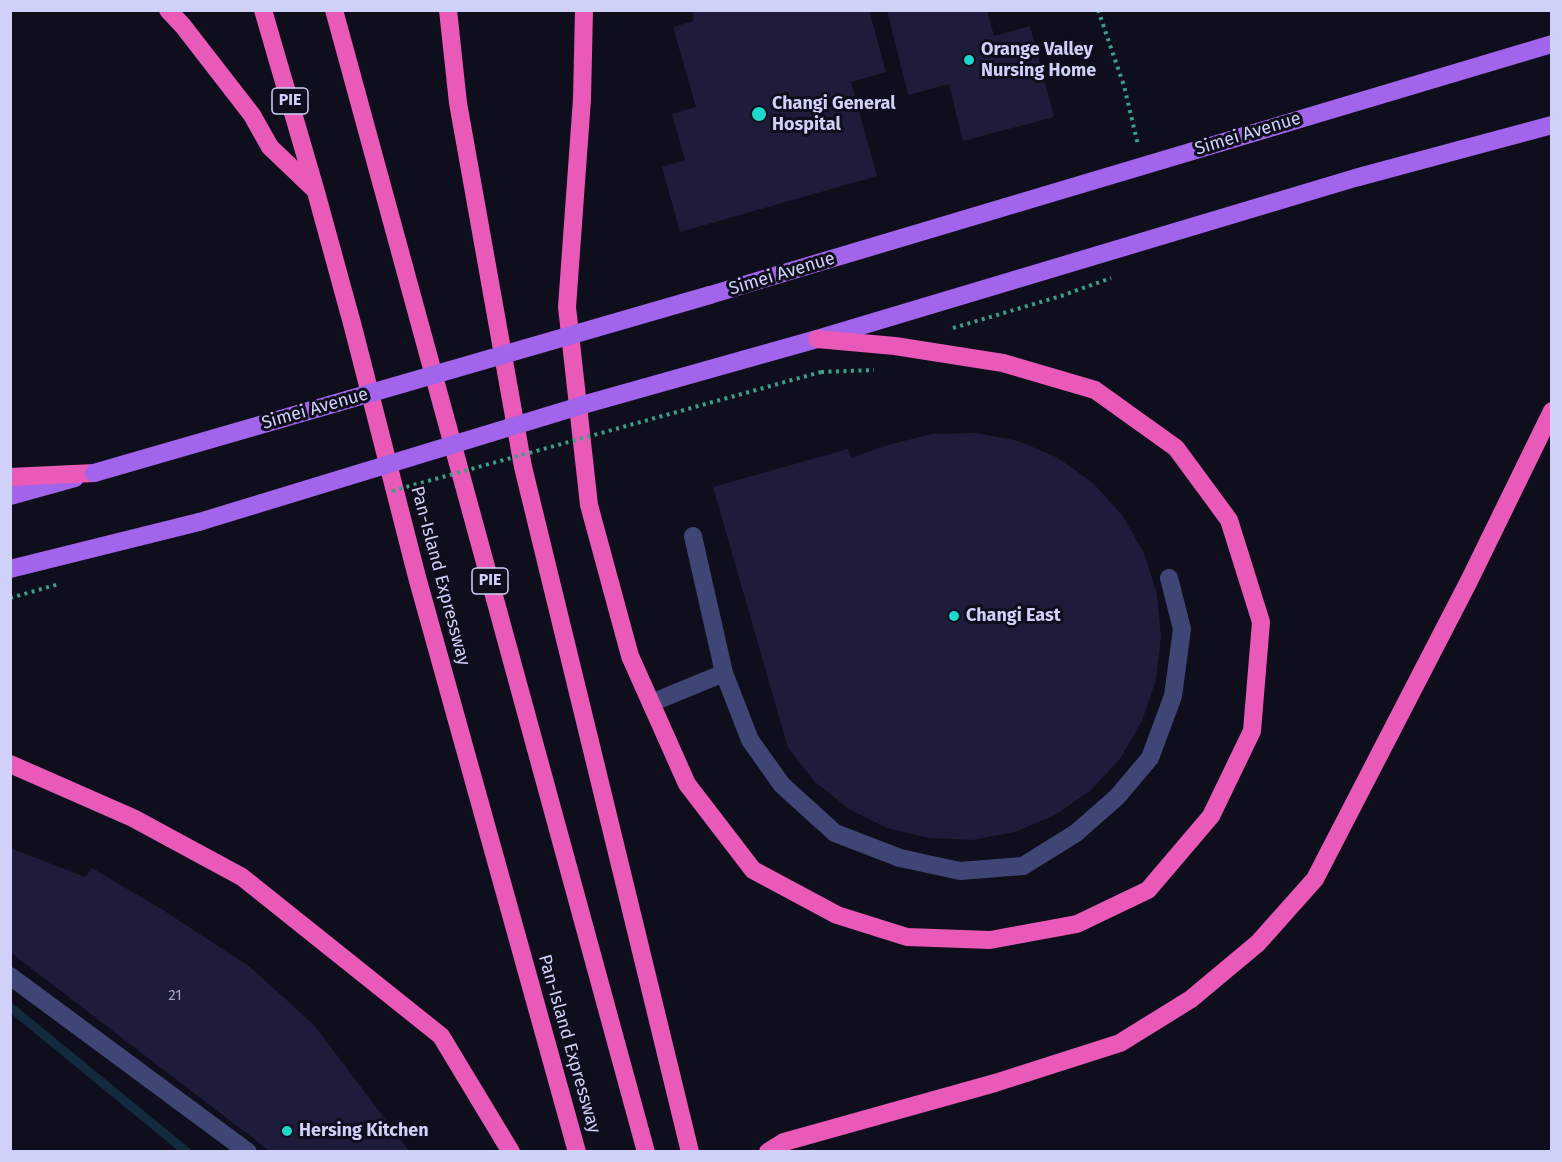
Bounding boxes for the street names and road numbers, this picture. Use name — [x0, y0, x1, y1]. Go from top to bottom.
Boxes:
road number: PIE — [272, 88, 308, 114]
street label: Simei Avenue — [1192, 108, 1304, 160]
street label: Simei Avenue — [726, 248, 838, 300]
street label: Simei Avenue — [259, 383, 371, 435]
street label: Pan-Island Expressway — [406, 484, 474, 668]
road number: PIE — [472, 568, 508, 594]
street label: Pan-Island Expressway — [533, 952, 605, 1136]

